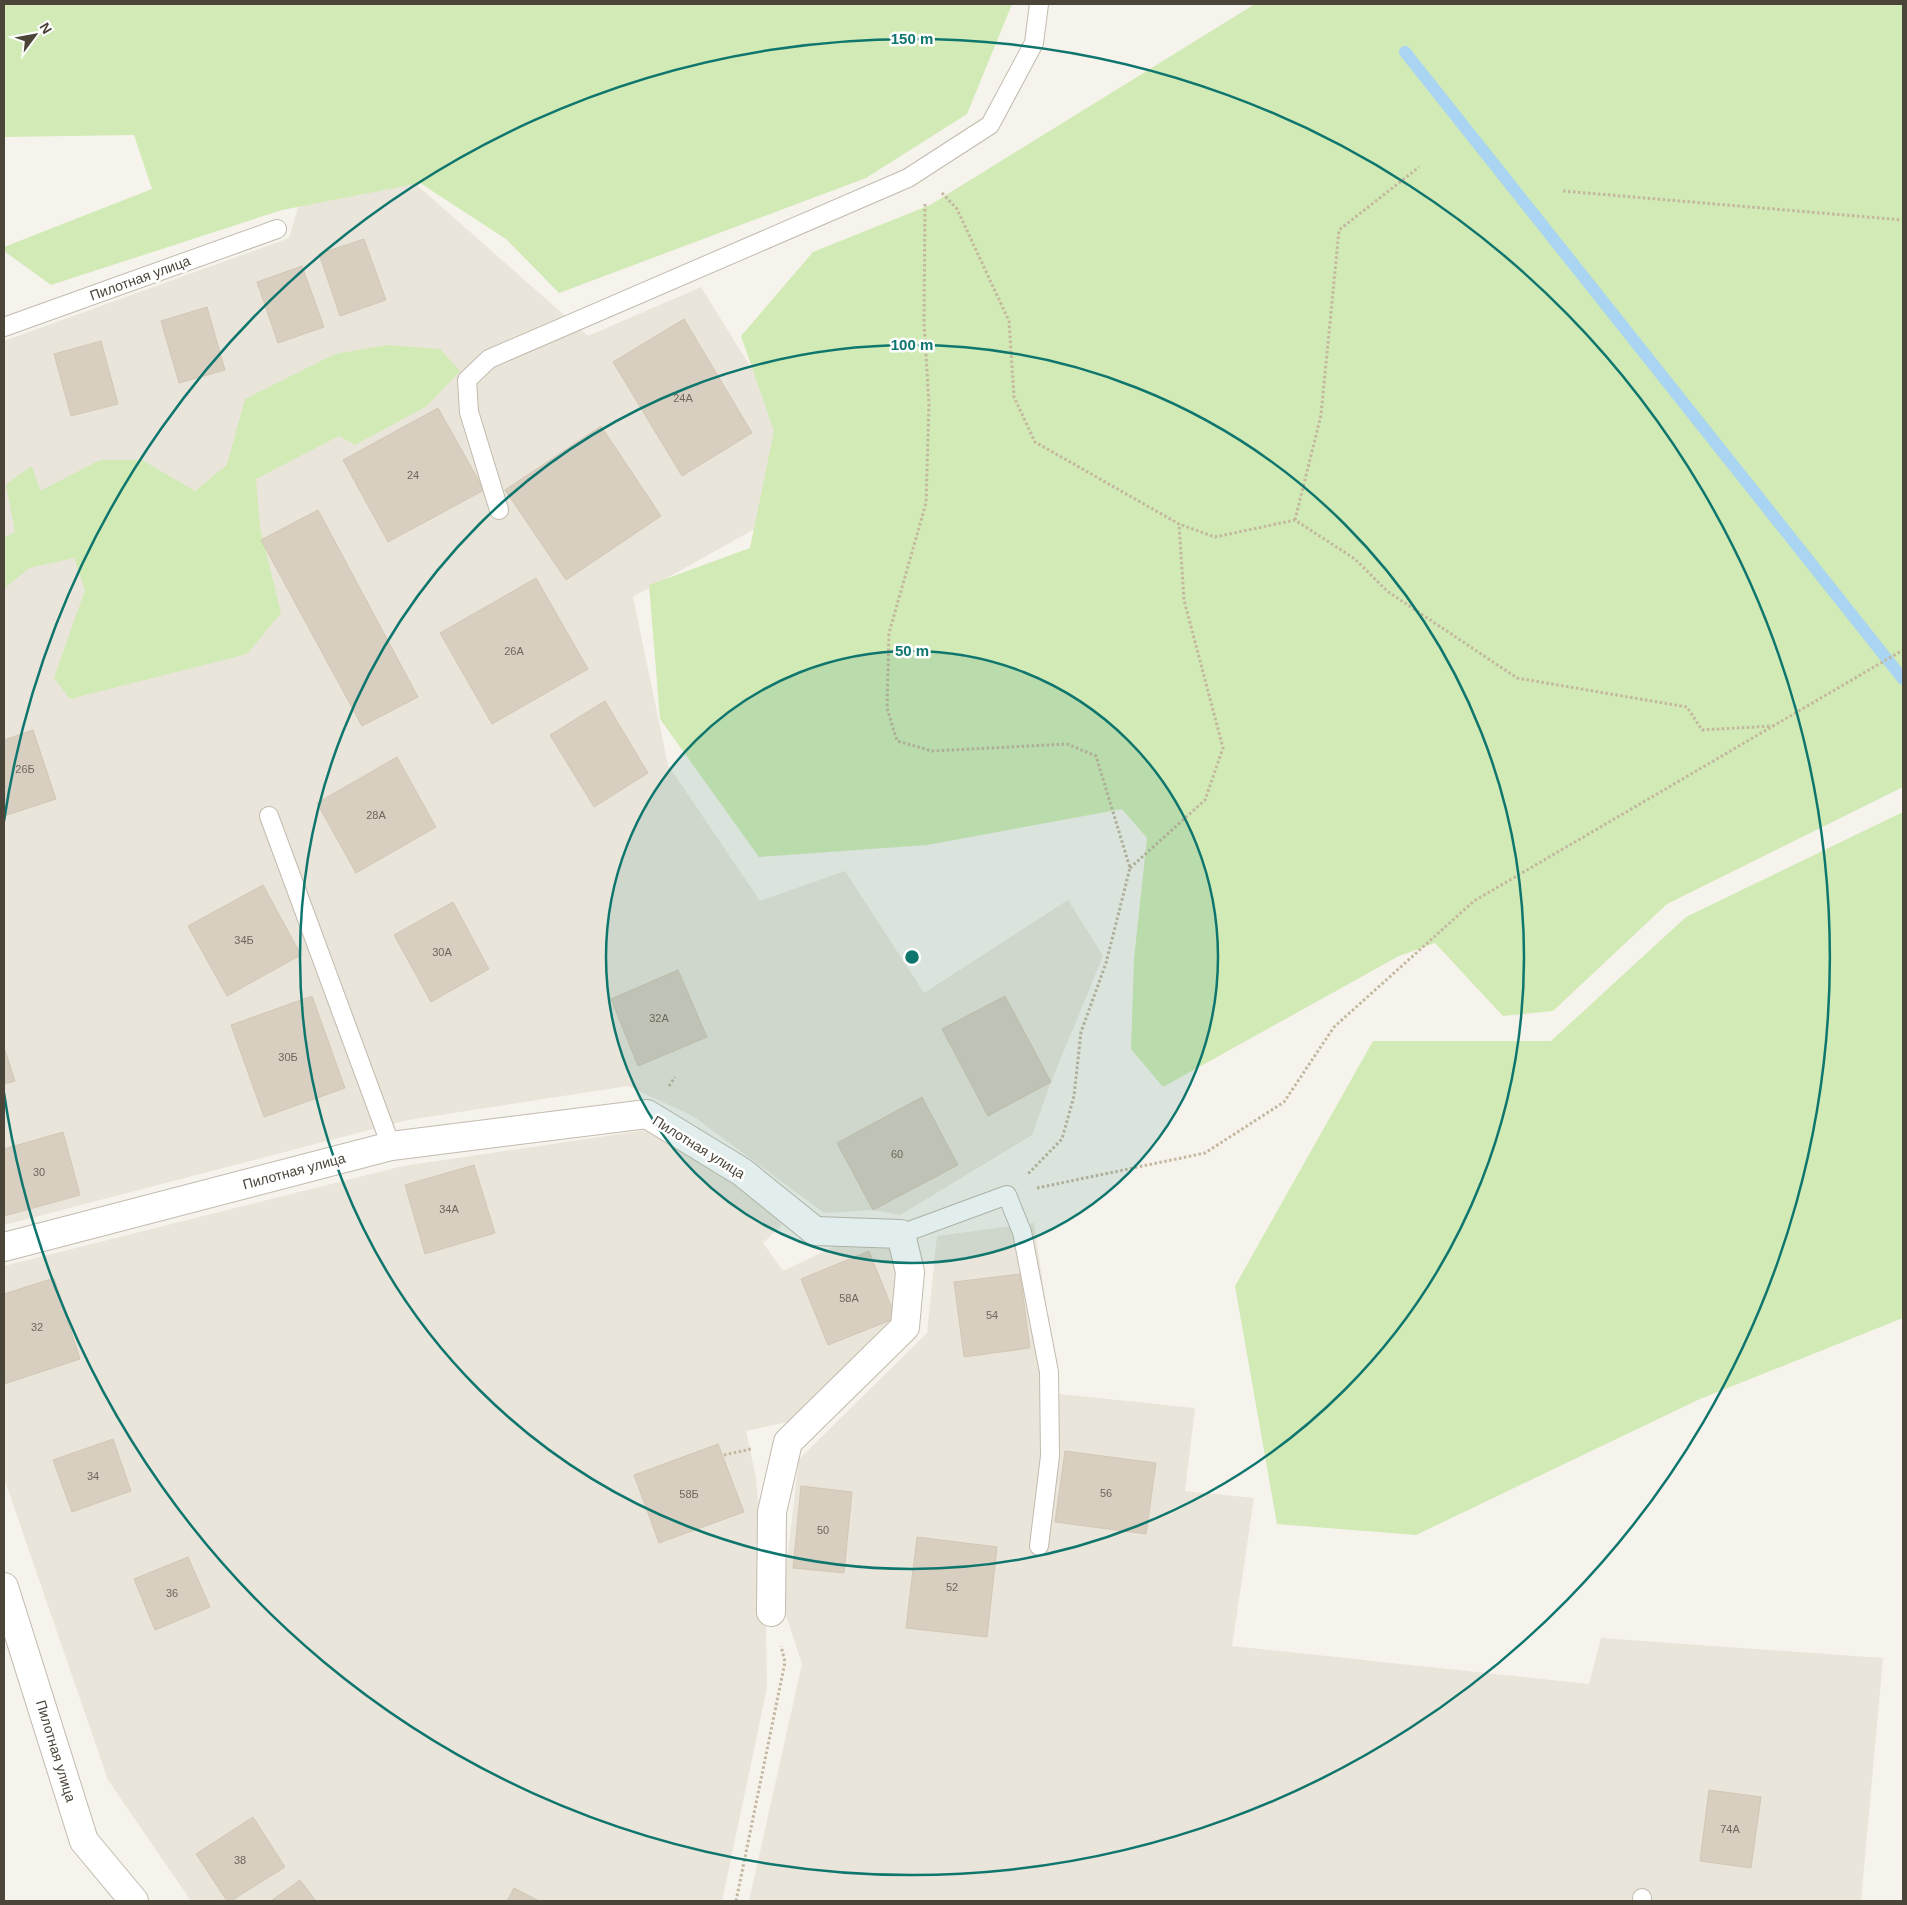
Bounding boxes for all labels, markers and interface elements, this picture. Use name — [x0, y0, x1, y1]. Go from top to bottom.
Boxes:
north arrow — [10, 10, 60, 60]
text: N — [37, 20, 55, 37]
text: 150 m — [891, 30, 933, 47]
street label: Пилотная улица — [88, 252, 193, 304]
text: 100 m — [891, 336, 933, 353]
house number: 24А — [673, 392, 693, 404]
house number: 24 — [407, 469, 419, 481]
text: 50 m — [895, 642, 929, 659]
house number: 26А — [504, 645, 524, 657]
house number: 26Б — [15, 763, 35, 775]
house number: 28А — [366, 809, 386, 821]
house number: 34Б — [234, 934, 254, 946]
house number: 30А — [432, 946, 452, 958]
centre of rings — [903, 948, 921, 966]
house number: 32А — [649, 1012, 669, 1024]
house number: 30Б — [278, 1051, 298, 1063]
street label: Пилотная улица — [650, 1112, 748, 1182]
house number: 60 — [891, 1148, 903, 1160]
street label: Пилотная улица — [241, 1150, 347, 1192]
house number: 30 — [33, 1166, 45, 1178]
house number: 34А — [439, 1203, 459, 1215]
house number: 58А — [839, 1292, 859, 1304]
house number: 54 — [986, 1309, 998, 1321]
house number: 32 — [31, 1321, 43, 1333]
house number: 34 — [87, 1470, 99, 1482]
house number: 56 — [1100, 1487, 1112, 1499]
house number: 58Б — [679, 1488, 699, 1500]
house number: 50 — [817, 1524, 829, 1536]
house number: 52 — [946, 1581, 958, 1593]
house number: 36 — [166, 1587, 178, 1599]
street label: Пилотная улица — [33, 1698, 79, 1804]
house number: 74А — [1720, 1823, 1740, 1835]
house number: 38 — [234, 1854, 246, 1866]

